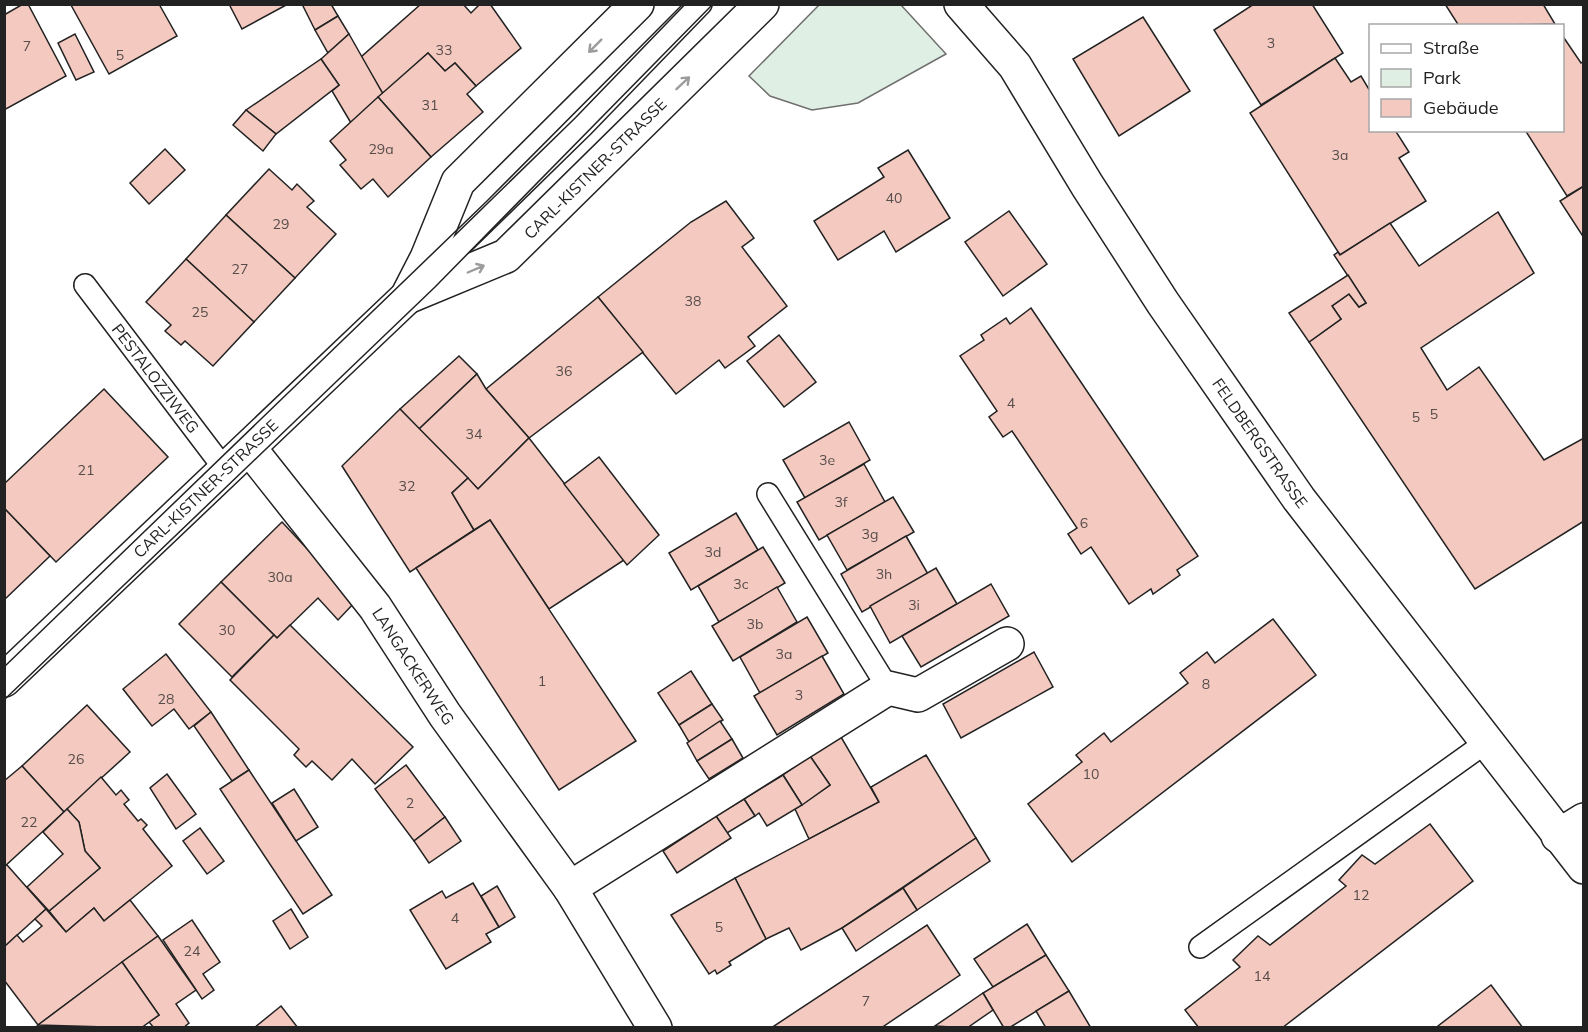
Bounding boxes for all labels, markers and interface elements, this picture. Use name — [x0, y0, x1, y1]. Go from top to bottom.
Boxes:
legend — [1369, 24, 1564, 132]
house number: 3 — [1267, 34, 1275, 52]
text: Straße — [1423, 36, 1479, 59]
house number: 7 — [23, 37, 31, 55]
one-way arrow — [588, 38, 603, 53]
house number: 33 — [436, 41, 452, 59]
house number: 5 — [116, 46, 124, 64]
text: Park — [1423, 66, 1462, 89]
one-way arrow — [675, 76, 690, 90]
street label: CARL-KISTNER-STRASSE — [519, 94, 670, 243]
house number: 31 — [422, 96, 438, 114]
text: Gebäude — [1423, 96, 1499, 119]
house number: 29a — [368, 140, 394, 158]
house number: 3a — [1332, 146, 1348, 164]
house number: 40 — [886, 189, 902, 207]
house number: 29 — [273, 215, 289, 233]
house number: 27 — [232, 260, 248, 278]
one-way arrow — [467, 263, 485, 274]
house number: 38 — [685, 292, 701, 310]
house number: 25 — [192, 303, 208, 321]
street label: PESTALOZZIWEG — [108, 320, 204, 437]
house number: 36 — [556, 362, 572, 380]
street label: FELDBERGSTRASSE — [1208, 374, 1312, 512]
house number: 4 — [1007, 394, 1016, 412]
house number: 5 — [1430, 405, 1438, 423]
house number: 5 — [1412, 408, 1420, 426]
street label: CARL-KISTNER-STRASSE — [129, 415, 282, 562]
house number: 34 — [466, 425, 483, 443]
house number: 3e — [819, 451, 835, 469]
house number: 21 — [78, 461, 94, 479]
house number: 32 — [399, 477, 415, 495]
house number: 3f — [834, 493, 848, 511]
house number: 6 — [1080, 514, 1088, 532]
house number: 3g — [862, 525, 878, 543]
house number: 3d — [705, 543, 721, 561]
house number: 3h — [876, 565, 892, 583]
house number: 30a — [267, 568, 293, 586]
house number: 3c — [733, 575, 749, 593]
house number: 3i — [908, 596, 920, 614]
street label: LANGACKERWEG — [368, 604, 459, 729]
house number: 3b — [747, 615, 763, 633]
house number: 30 — [219, 621, 235, 639]
house number: 3a — [776, 645, 792, 663]
house number: 1 — [538, 672, 546, 690]
house number: 8 — [1202, 675, 1210, 693]
house number: 3 — [795, 686, 803, 704]
house number: 28 — [158, 690, 174, 708]
house number: 26 — [68, 750, 84, 768]
house number: 10 — [1083, 765, 1099, 783]
house number: 2 — [406, 794, 414, 812]
house number: 22 — [21, 813, 37, 831]
house number: 12 — [1353, 886, 1369, 904]
house number: 4 — [451, 909, 460, 927]
house number: 5 — [715, 918, 723, 936]
house number: 24 — [184, 942, 201, 960]
house number: 14 — [1254, 967, 1271, 985]
house number: 7 — [862, 992, 870, 1010]

